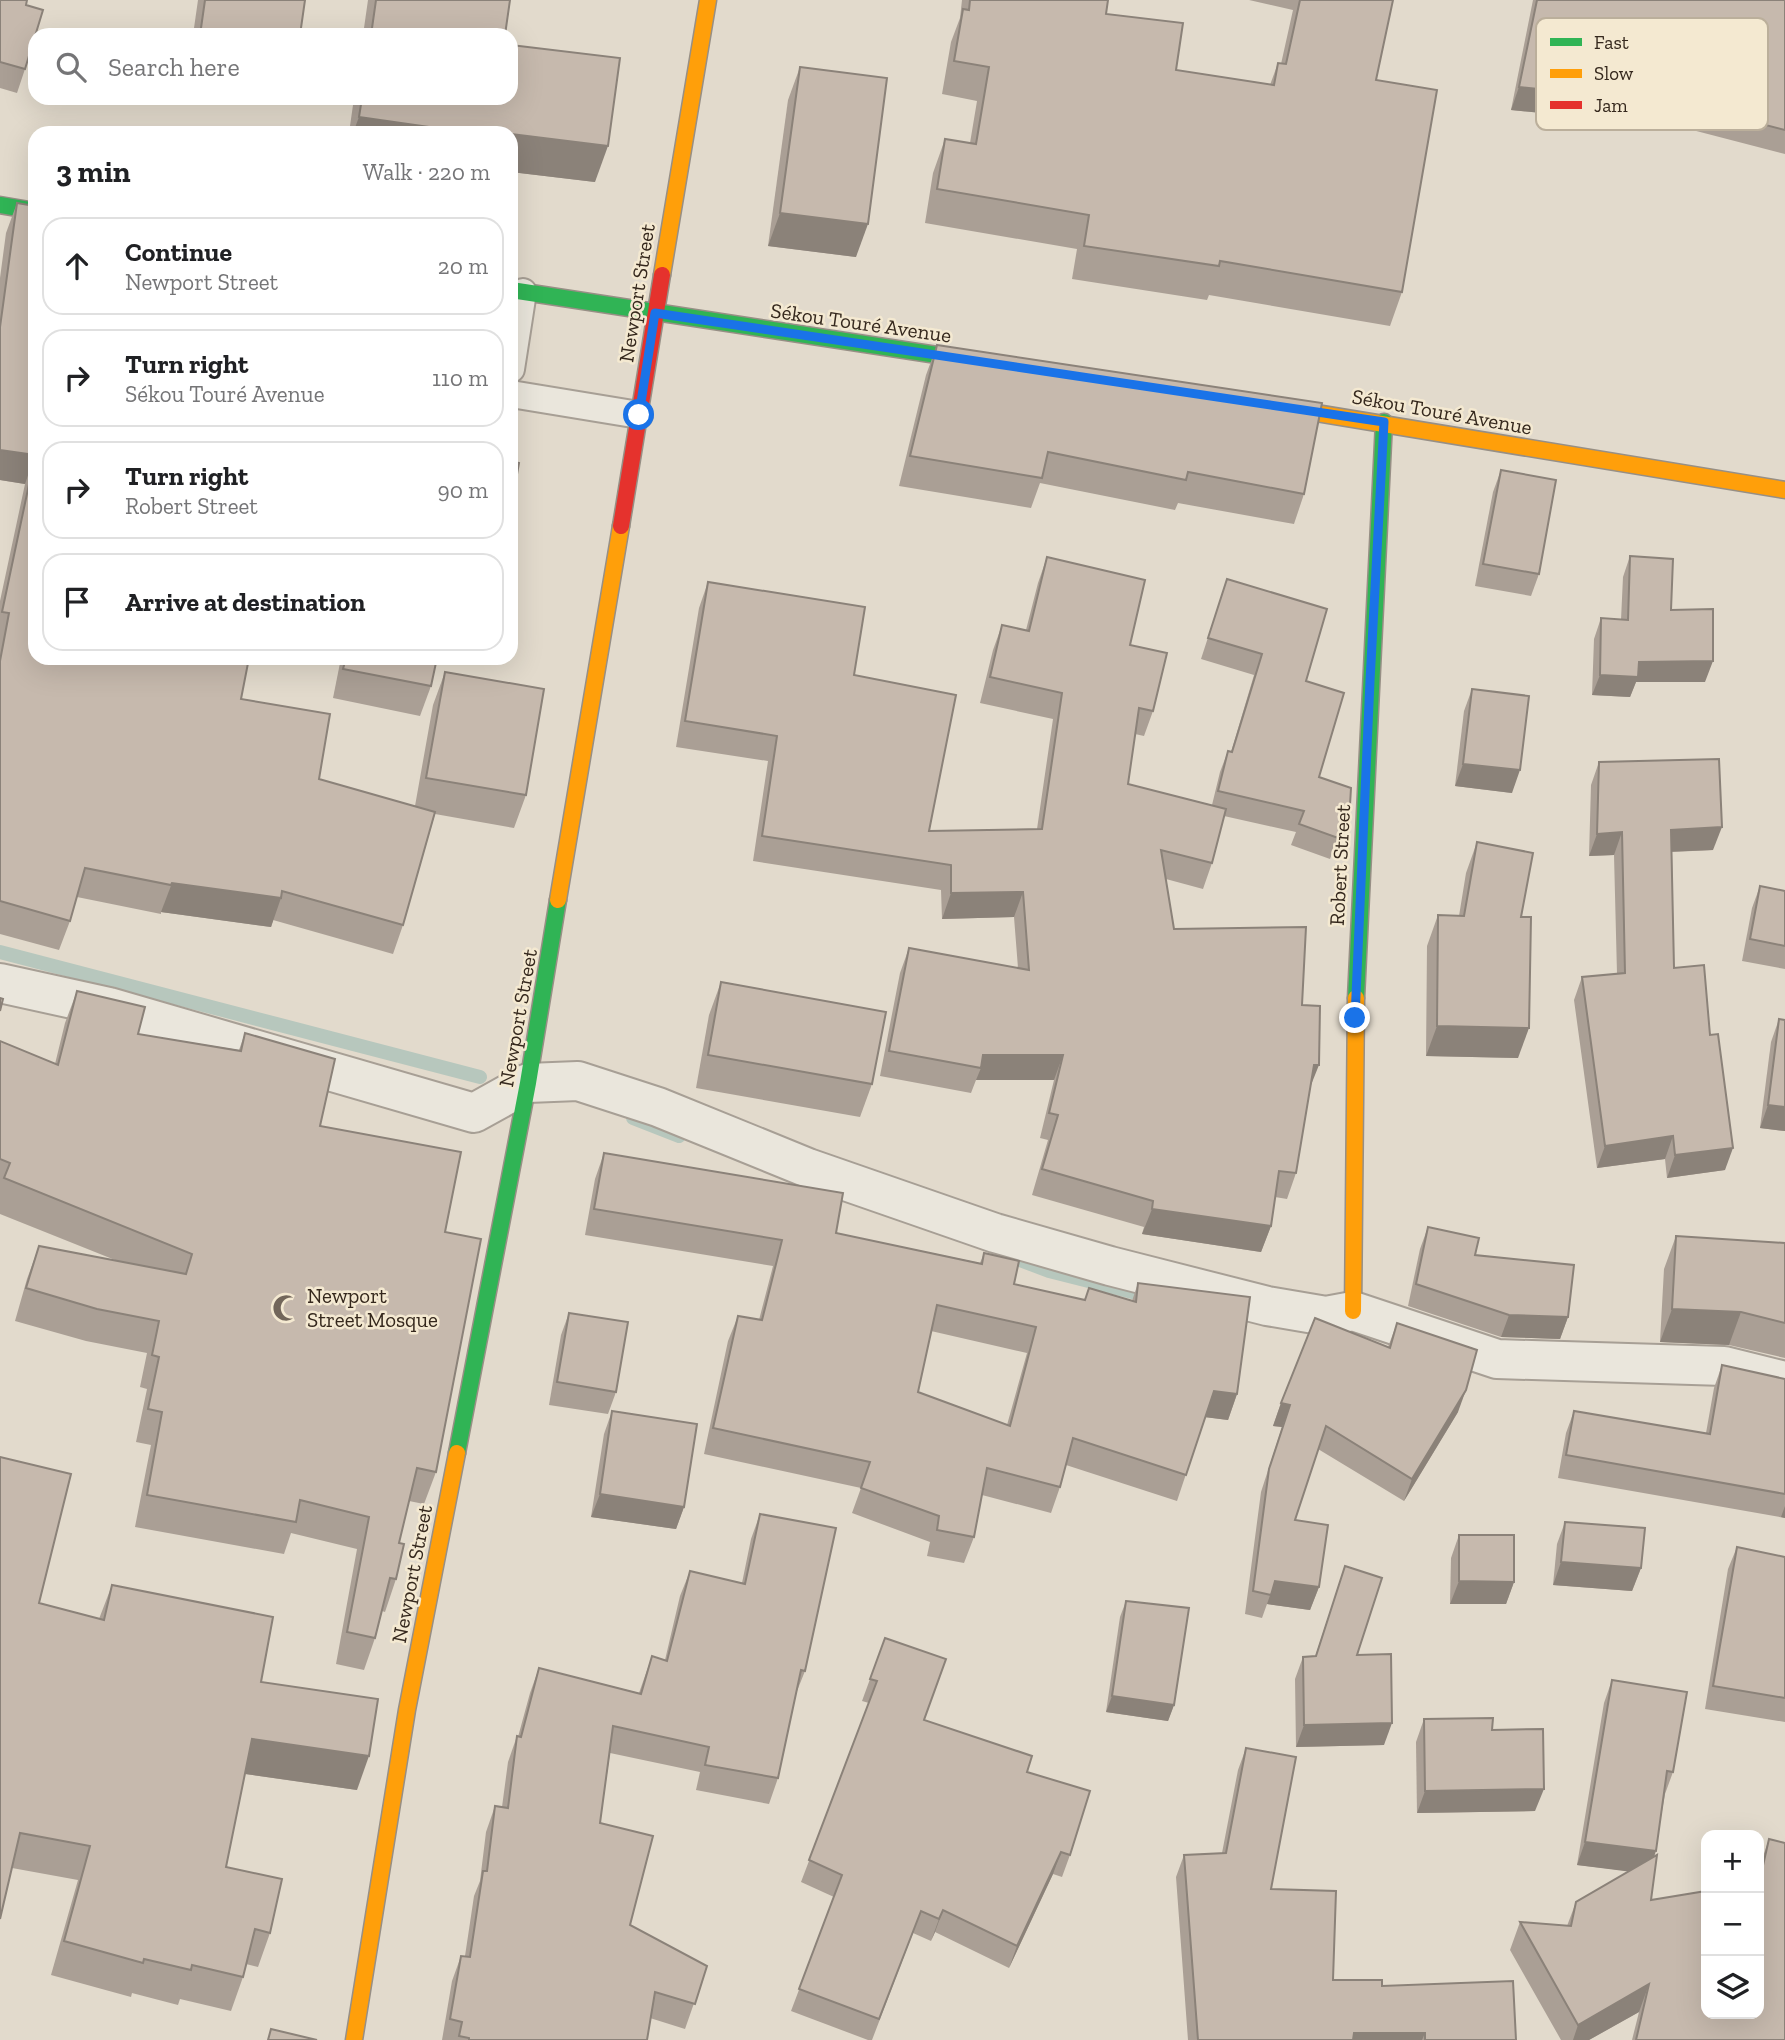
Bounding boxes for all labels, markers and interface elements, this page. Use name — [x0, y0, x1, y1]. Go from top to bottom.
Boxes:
legend — [1536, 18, 1768, 130]
search box — [28, 28, 518, 105]
text: Fast — [1594, 31, 1629, 54]
icon: search — [52, 48, 90, 86]
text: Search here — [108, 51, 240, 83]
text: Slow — [1594, 62, 1634, 85]
text: Jam — [1594, 94, 1628, 117]
text: 3 min — [56, 154, 131, 190]
text: Walk · 220 m — [363, 158, 490, 186]
street label: Newport Street — [613, 222, 660, 364]
text: Continue — [125, 236, 232, 268]
icon: ahead — [58, 247, 96, 285]
text: 20 m — [438, 252, 488, 280]
text: Newport Street — [125, 268, 278, 296]
street label: Sékou Touré Avenue — [769, 297, 953, 348]
text: Turn right — [125, 348, 248, 380]
icon: right — [58, 359, 96, 397]
text: 110 m — [432, 364, 488, 392]
text: Sékou Touré Avenue — [125, 380, 325, 408]
street label: Sékou Touré Avenue — [1350, 383, 1534, 440]
route start — [623, 399, 654, 430]
text: Turn right — [125, 460, 248, 492]
icon: right — [58, 471, 96, 509]
text: 90 m — [437, 476, 488, 504]
text: Robert Street — [125, 492, 258, 520]
icon: arrive — [58, 583, 96, 621]
text: Arrive at destination — [125, 586, 365, 618]
street label: Robert Street — [1324, 804, 1355, 926]
street label: Newport Street — [493, 947, 542, 1089]
route end — [1339, 1002, 1370, 1033]
place label: Newport Street Mosque — [307, 1283, 438, 1332]
mosque icon: Newport Street Mosque — [271, 1293, 301, 1323]
street label: Newport Street — [386, 1503, 437, 1645]
map controls — [1701, 1830, 1764, 2019]
button: + — [1701, 1830, 1764, 1893]
button: − — [1701, 1893, 1764, 1956]
button: layers — [1701, 1956, 1764, 2019]

